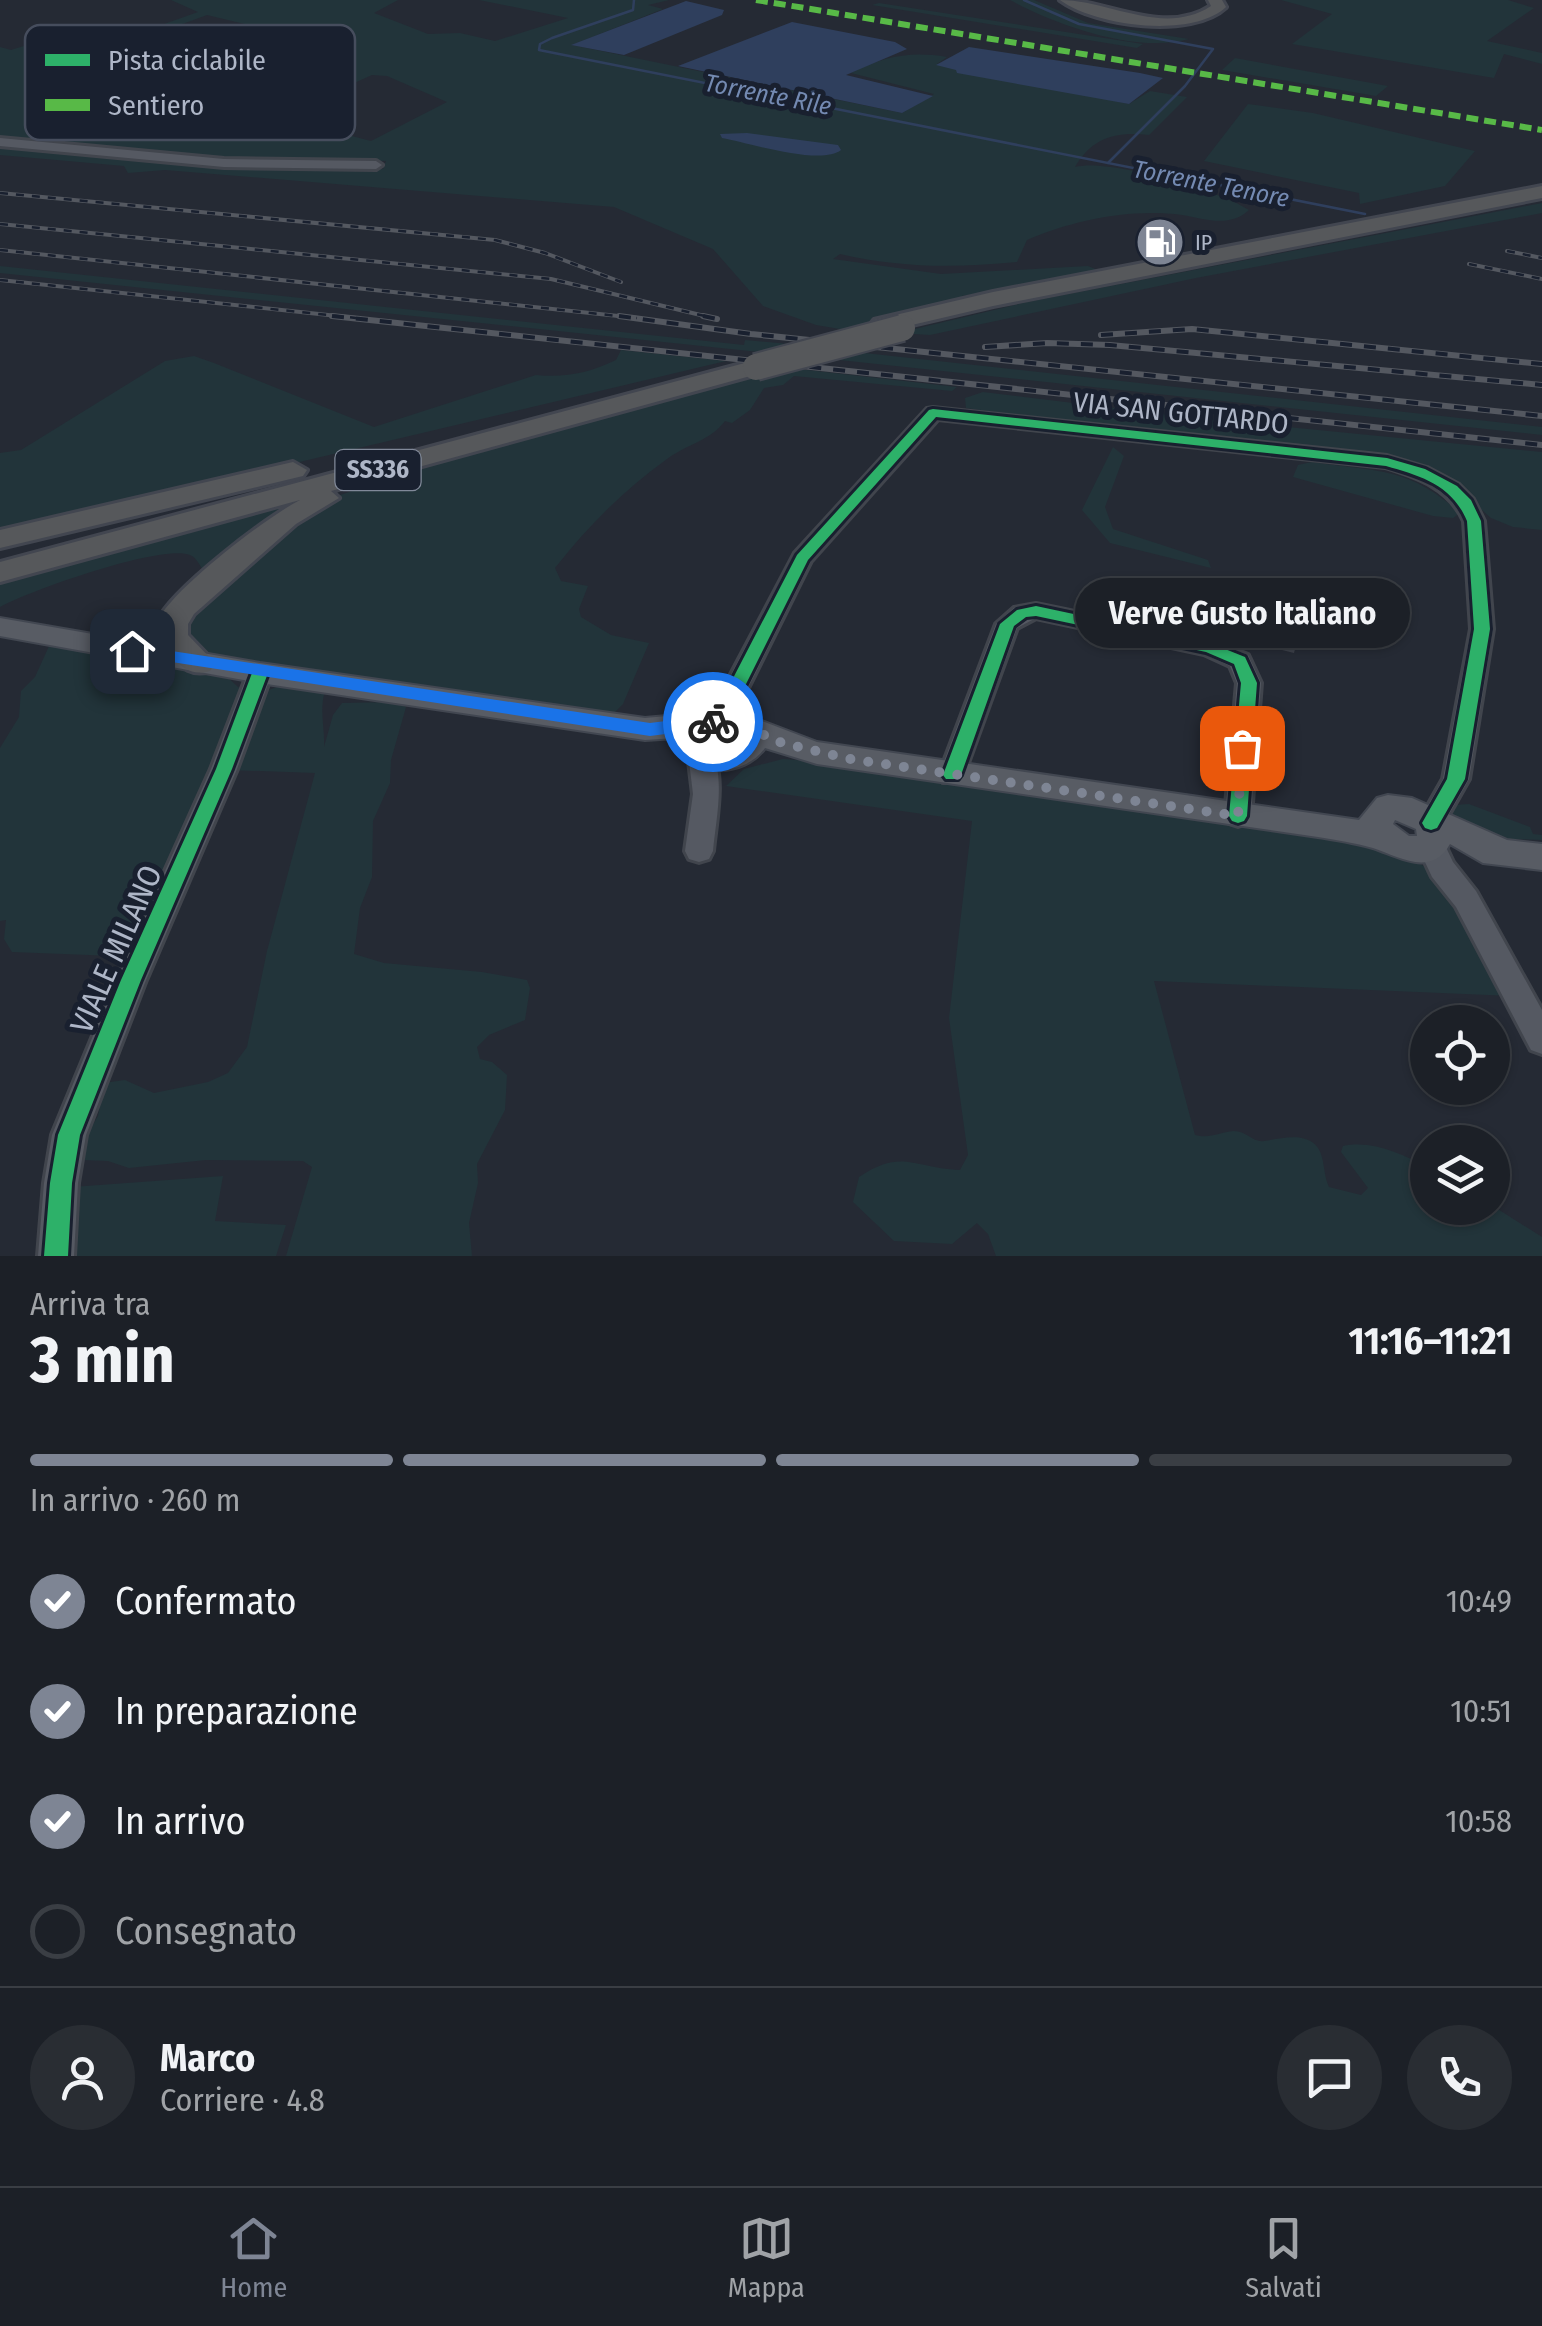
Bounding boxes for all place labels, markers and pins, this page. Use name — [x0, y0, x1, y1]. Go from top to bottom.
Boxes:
fuel station icon: IP — [1134, 216, 1186, 268]
place label: IP — [1195, 229, 1212, 256]
callout: Verve Gusto Italiano — [1074, 578, 1410, 648]
pin — [90, 609, 175, 694]
pin — [1200, 706, 1285, 791]

